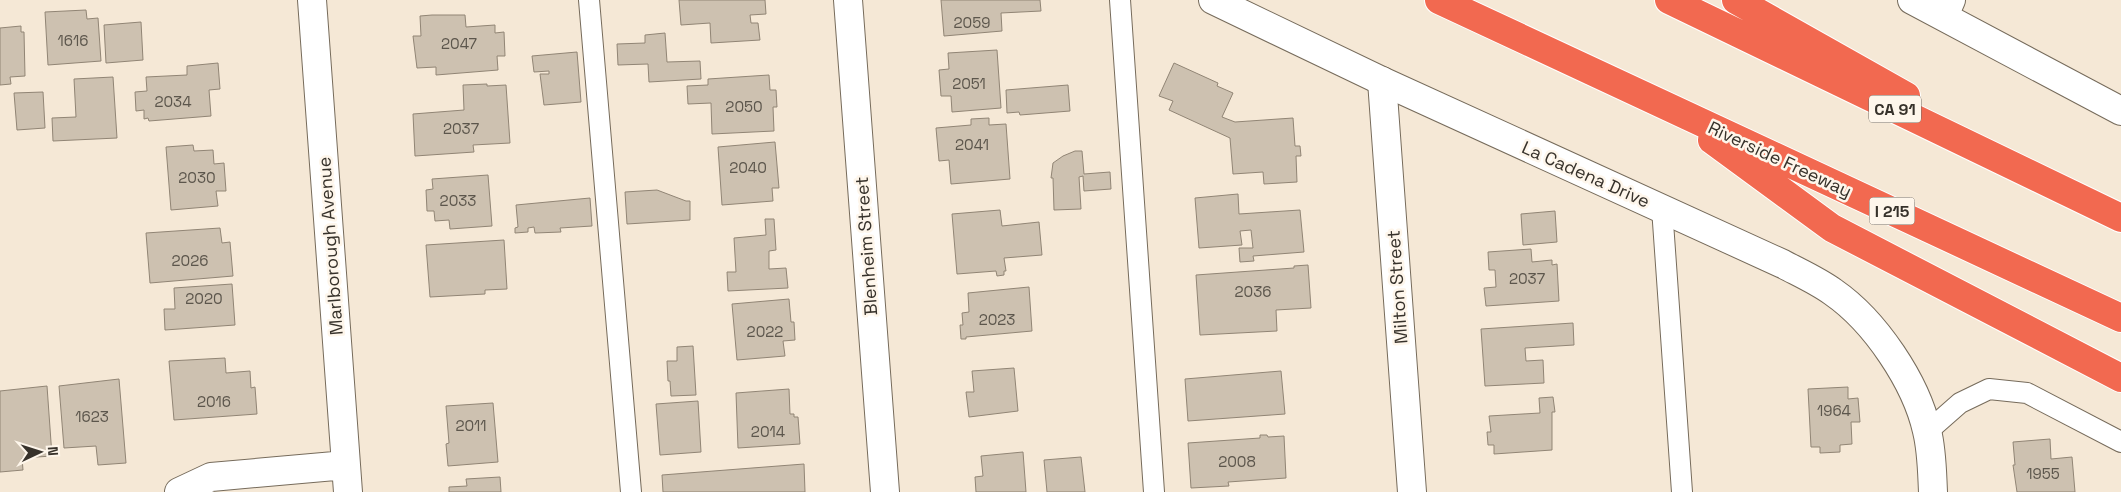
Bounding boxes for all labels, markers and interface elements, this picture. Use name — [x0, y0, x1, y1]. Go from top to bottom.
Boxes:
house number: 2059 — [954, 13, 990, 32]
house number: 1616 — [58, 31, 88, 50]
house number: 2047 — [441, 34, 477, 53]
house number: 2051 — [952, 74, 986, 93]
house number: 2034 — [154, 92, 192, 111]
road number: CA 91 — [1869, 96, 1921, 122]
house number: 2050 — [725, 97, 763, 116]
street label: Riverside Freeway — [1705, 116, 1855, 202]
house number: 2037 — [443, 119, 479, 138]
house number: 2041 — [955, 135, 989, 154]
street label: La Cadena Drive — [1518, 135, 1654, 213]
street label: Marlborough Avenue — [312, 156, 348, 336]
house number: 2040 — [729, 158, 767, 177]
house number: 2030 — [178, 168, 216, 187]
street label: Blenheim Street — [850, 176, 882, 316]
house number: 2033 — [440, 191, 476, 210]
road number: I 215 — [1870, 198, 1914, 225]
street label: Milton Street — [1382, 229, 1412, 345]
house number: 2026 — [172, 251, 208, 270]
house number: 2037 — [1509, 269, 1545, 288]
house number: 2036 — [1235, 282, 1271, 301]
house number: 2020 — [185, 289, 223, 308]
house number: 2023 — [979, 310, 1015, 329]
house number: 2022 — [747, 322, 783, 341]
house number: 2016 — [197, 392, 231, 411]
house number: 1964 — [1817, 401, 1851, 420]
house number: 1623 — [75, 407, 109, 426]
house number: 2011 — [455, 416, 487, 435]
house number: 2014 — [751, 422, 785, 441]
north arrow — [15, 427, 65, 477]
text: N — [44, 446, 62, 456]
house number: 2008 — [1218, 452, 1256, 471]
house number: 1955 — [2026, 464, 2060, 483]

